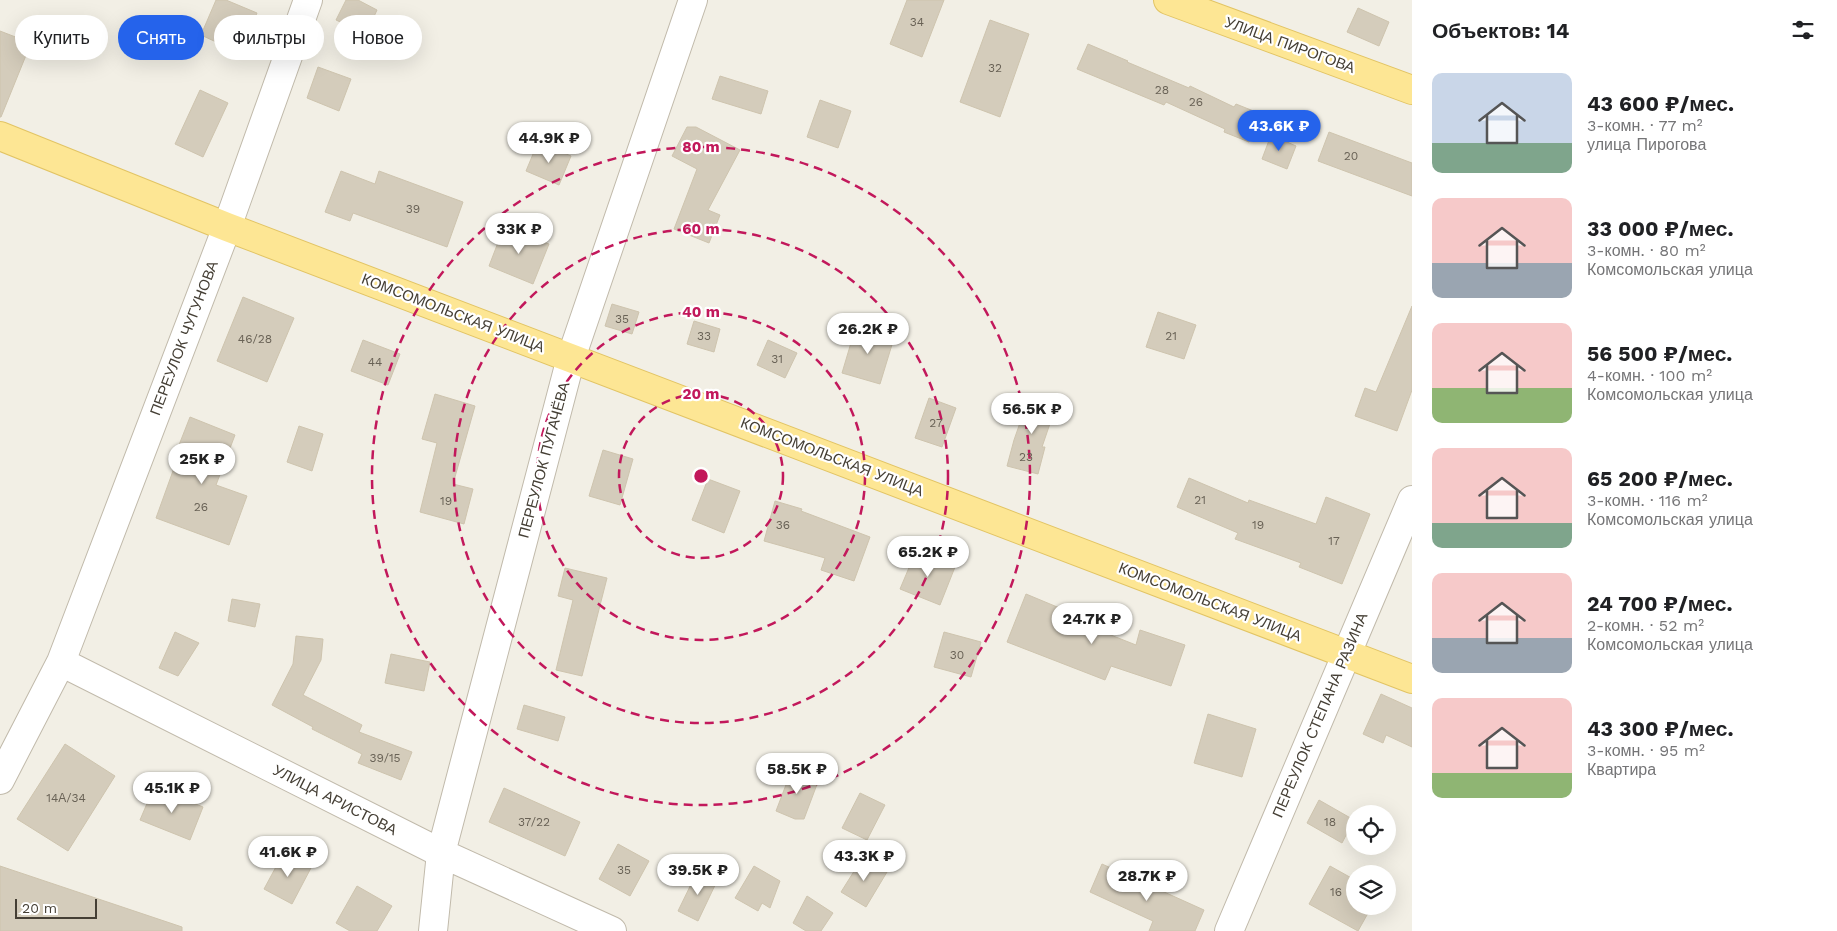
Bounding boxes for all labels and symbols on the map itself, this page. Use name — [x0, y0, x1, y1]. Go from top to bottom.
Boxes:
street label: УЛИЦА ПИРОГОВА — [1222, 13, 1358, 77]
house number: 34 — [910, 15, 924, 29]
house number: 32 — [988, 61, 1002, 75]
house number: 28 — [1155, 83, 1169, 97]
house number: 26 — [1189, 95, 1203, 109]
pin: 43.6K ₽ — [1233, 110, 1325, 152]
pin: 44.9K ₽ — [503, 121, 595, 164]
text: 80 m — [682, 138, 720, 156]
house number: 20 — [1344, 149, 1358, 163]
house number: 39 — [406, 202, 420, 216]
pin: 33K ₽ — [484, 212, 554, 255]
text: 60 m — [682, 220, 720, 238]
street label: ПЕРЕУЛОК ЧУГУНОВА — [146, 258, 222, 418]
street label: КОМСОМОЛЬСКАЯ УЛИЦА — [359, 270, 547, 356]
text: 40 m — [682, 303, 720, 321]
house number: 35 — [615, 312, 629, 326]
pin: 26.2K ₽ — [822, 312, 914, 355]
house number: 33 — [697, 329, 711, 343]
house number: 21 — [1165, 329, 1177, 343]
house number: 46/28 — [238, 332, 272, 346]
house number: 31 — [771, 352, 783, 366]
house number: 44 — [368, 355, 382, 369]
street label: ПЕРЕУЛОК ПУГАЧЁВА — [514, 380, 574, 540]
text: 20 m — [682, 385, 720, 403]
pin: 56.5K ₽ — [986, 392, 1078, 435]
street label: КОМСОМОЛЬСКАЯ УЛИЦА — [738, 414, 926, 500]
house number: 27 — [929, 416, 943, 430]
pin: 25K ₽ — [167, 442, 237, 485]
house number: 23 — [1019, 450, 1033, 464]
centre of rings — [692, 467, 710, 485]
house number: 21 — [1194, 493, 1206, 507]
house number: 19 — [440, 494, 452, 508]
house number: 26 — [194, 500, 208, 514]
house number: 36 — [776, 518, 790, 532]
house number: 19 — [1252, 518, 1264, 532]
house number: 17 — [1328, 534, 1340, 548]
pin: 65.2K ₽ — [882, 536, 974, 578]
street label: КОМСОМОЛЬСКАЯ УЛИЦА — [1116, 559, 1304, 645]
pin: 24.7K ₽ — [1046, 602, 1138, 645]
street label: ПЕРЕУЛОК СТЕПАНА РАЗИНА — [1269, 610, 1371, 820]
house number: 30 — [950, 648, 964, 662]
house number: 39/15 — [369, 751, 401, 765]
pin: 58.5K ₽ — [751, 752, 843, 795]
street label: УЛИЦА АРИСТОВА — [270, 761, 400, 839]
pin: 45.1K ₽ — [126, 772, 218, 814]
house number: 14А/34 — [46, 791, 86, 805]
house number: 37/22 — [518, 815, 550, 829]
house number: 18 — [1324, 815, 1336, 829]
pin: 41.6K ₽ — [242, 836, 334, 878]
pin: 43.3K ₽ — [818, 840, 910, 882]
pin: 39.5K ₽ — [652, 854, 744, 896]
pin: 28.7K ₽ — [1101, 860, 1193, 902]
house number: 35 — [617, 863, 631, 877]
house number: 16 — [1330, 885, 1342, 899]
scale bar — [15, 896, 98, 919]

